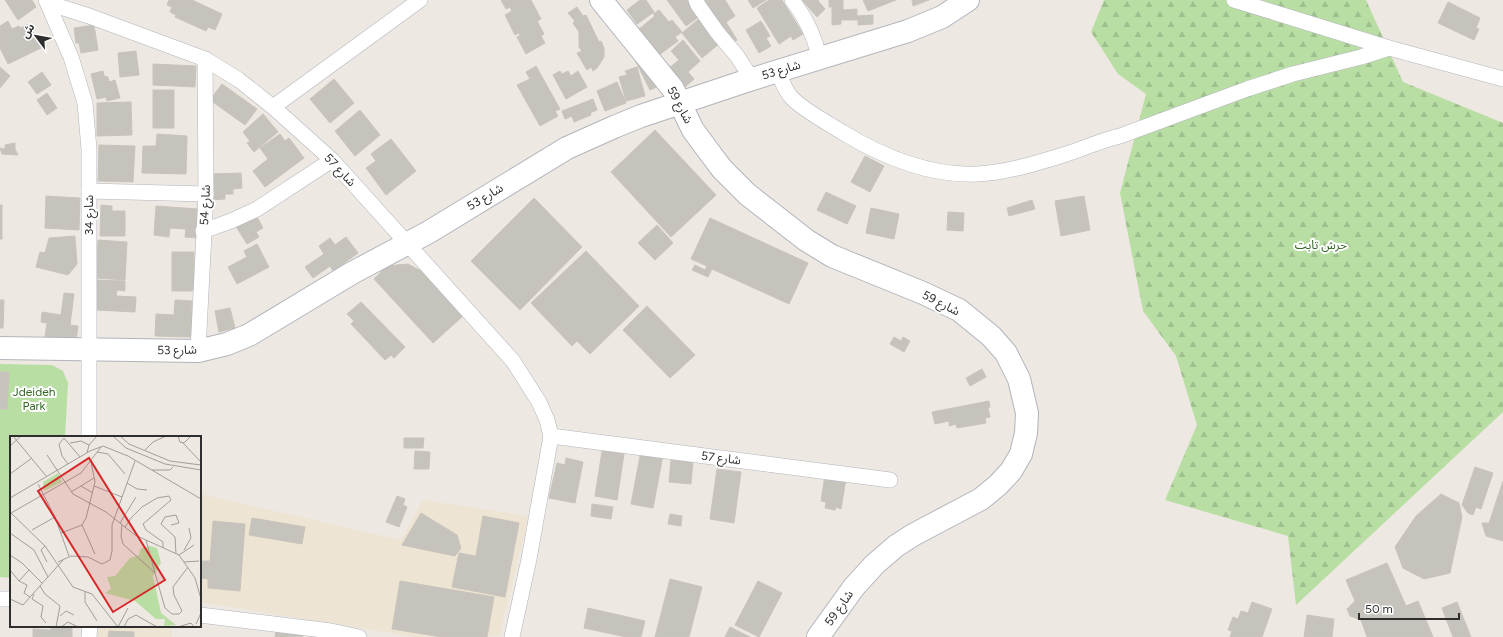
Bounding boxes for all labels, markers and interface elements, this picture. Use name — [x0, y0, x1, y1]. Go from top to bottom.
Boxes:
north arrow — [16, 16, 56, 56]
text: ش — [18, 21, 37, 41]
street label: شارع 53 — [760, 57, 803, 84]
street label: شارع 59 — [663, 84, 696, 127]
street label: شارع 57 — [320, 151, 359, 191]
street label: شارع 53 — [464, 181, 507, 215]
street label: شارع 54 — [197, 184, 215, 226]
street label: شارع 34 — [82, 195, 98, 235]
park label: حرش تابت — [1295, 238, 1347, 252]
street label: شارع 59 — [919, 288, 962, 320]
street label: شارع 53 — [157, 343, 197, 359]
park label: Jdeideh Park — [13, 385, 56, 413]
inset map — [10, 436, 201, 627]
street label: شارع 57 — [700, 449, 742, 469]
street label: شارع 59 — [822, 588, 858, 630]
scale bar — [1359, 595, 1459, 621]
text: 50 m — [1365, 602, 1393, 616]

